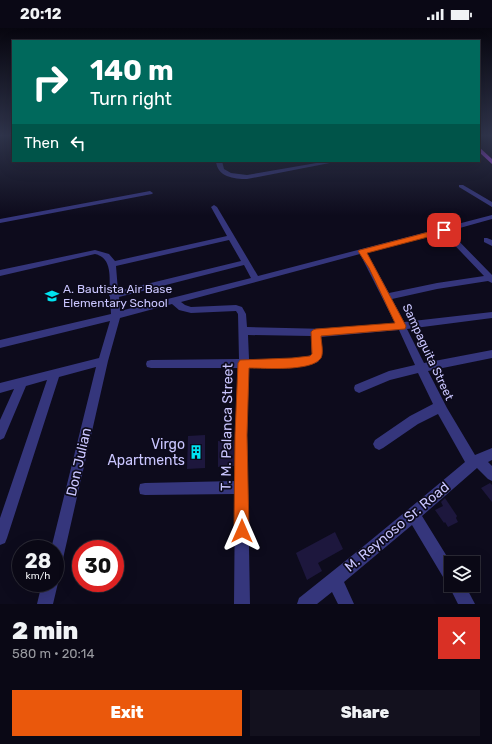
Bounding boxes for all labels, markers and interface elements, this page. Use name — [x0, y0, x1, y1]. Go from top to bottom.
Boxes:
text: 20:12 — [20, 5, 62, 23]
text: 140 m — [90, 54, 174, 87]
icon: right — [24, 56, 76, 108]
text: Turn right — [90, 88, 172, 110]
icon: left — [67, 132, 89, 154]
text: Then — [24, 134, 59, 152]
pin — [427, 213, 461, 247]
icon: arrive — [433, 219, 455, 241]
place label: A. Bautista Air Base Elementary School — [63, 282, 172, 310]
school or university icon: A. Bautista Air Base Elementary School — [44, 288, 60, 304]
street label: Sampaguita Street — [400, 302, 457, 403]
street label: T. M. Palanca Street — [217, 362, 237, 491]
street label: Don Julian — [63, 426, 95, 498]
place label: Virgo Apartments — [107, 436, 185, 469]
building icon: Virgo Apartments — [188, 444, 204, 460]
street label: M. Reynoso Sr. Road — [341, 478, 453, 576]
position arrow — [221, 510, 263, 552]
speed limit sign: 30 — [72, 540, 124, 592]
text: 28 — [25, 549, 51, 573]
map controls — [444, 556, 480, 592]
button: layers — [444, 556, 480, 592]
text: km/h — [26, 570, 50, 582]
text: 2 min — [12, 617, 78, 645]
button: close — [438, 617, 480, 659]
text: 580 m · 20:14 — [12, 646, 95, 661]
button: Exit — [12, 690, 242, 736]
button: Share — [250, 690, 480, 736]

